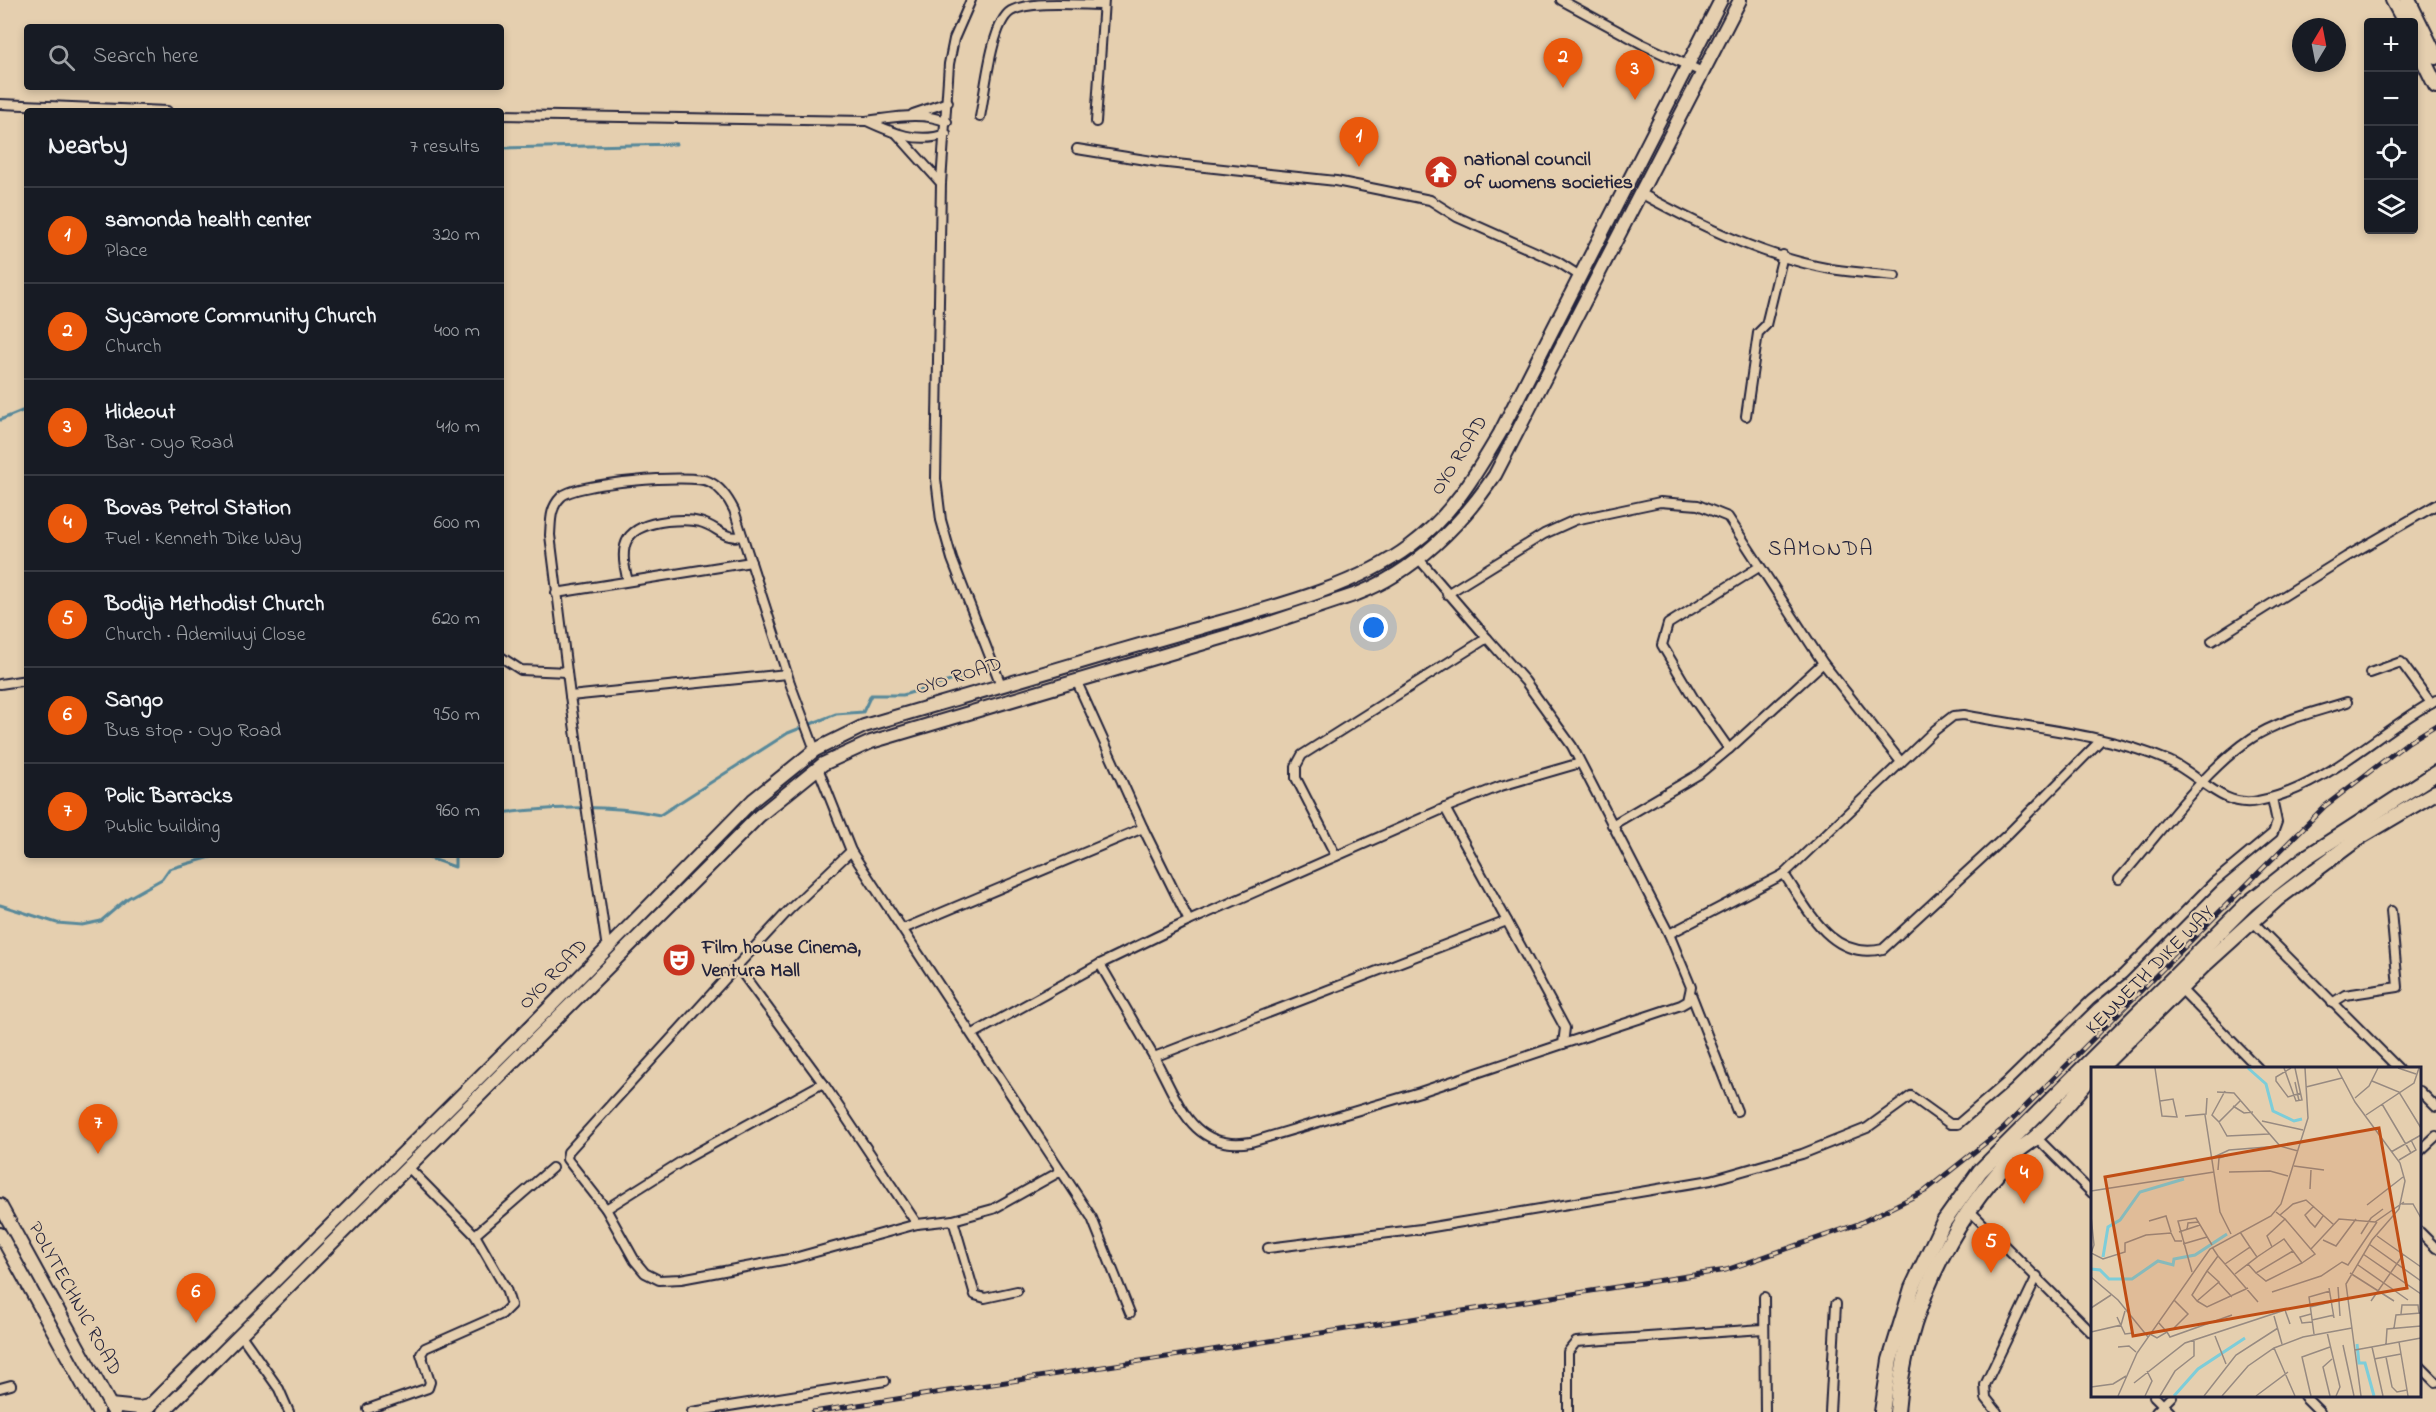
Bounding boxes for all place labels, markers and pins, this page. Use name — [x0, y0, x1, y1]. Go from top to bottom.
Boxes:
pin: 2 — [1544, 38, 1582, 88]
pin: 3 — [1616, 51, 1654, 100]
pin: 1 — [1340, 118, 1378, 167]
place label: national council of womens societies — [1464, 146, 1633, 198]
temple icon: national council of womens societies — [1423, 154, 1459, 190]
place label: Film house Cinema, Ventura Mall — [701, 934, 862, 986]
theatre icon: Film house Cinema, Ventura Mall — [661, 942, 697, 978]
pin: 7 — [78, 1104, 118, 1154]
pin: 4 — [2004, 1154, 2044, 1204]
pin: 5 — [1972, 1224, 2010, 1273]
pin: 6 — [176, 1274, 216, 1323]

